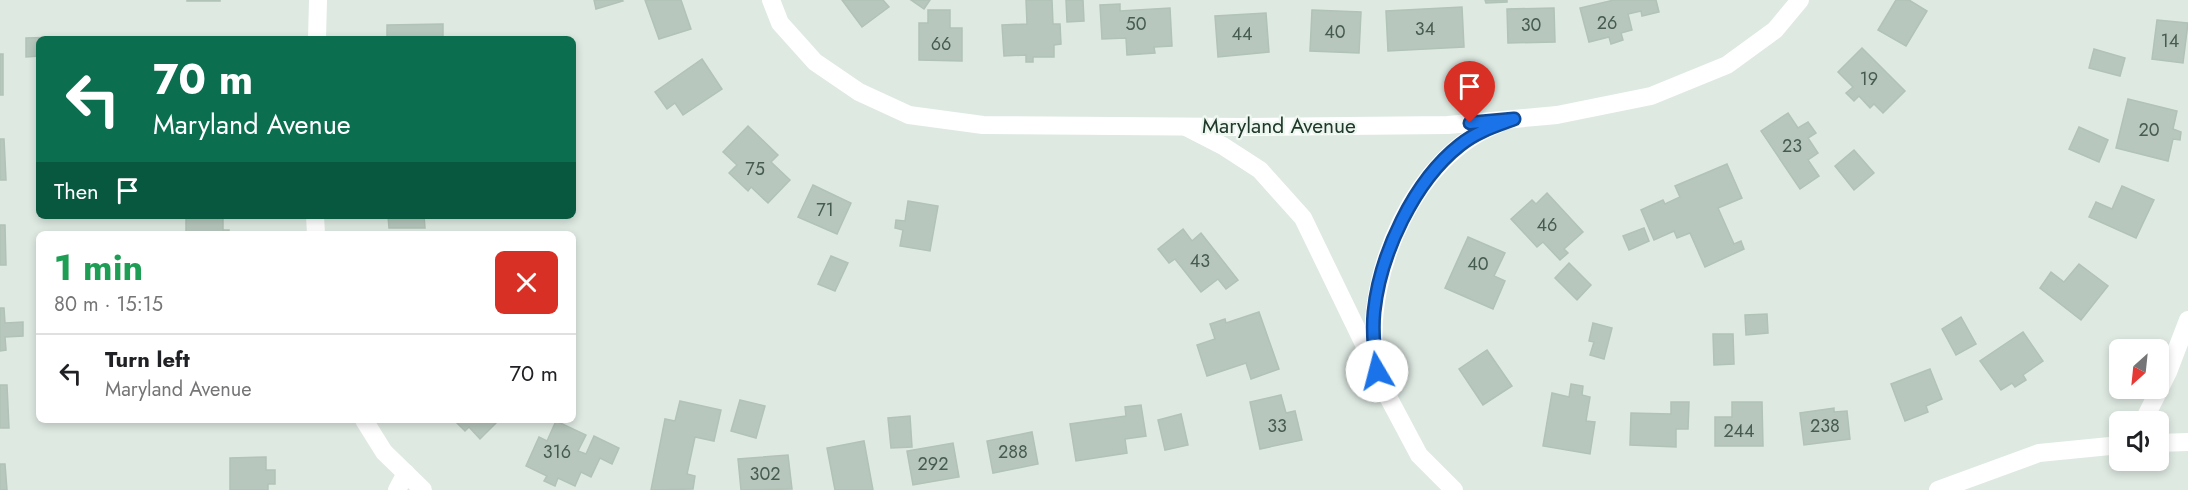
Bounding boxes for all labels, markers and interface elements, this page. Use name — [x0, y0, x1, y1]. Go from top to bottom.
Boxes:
house number: 26 — [1597, 10, 1617, 36]
house number: 50 — [1126, 11, 1147, 37]
house number: 30 — [1521, 12, 1542, 38]
house number: 34 — [1415, 16, 1435, 42]
house number: 40 — [1324, 19, 1346, 45]
house number: 44 — [1232, 21, 1253, 47]
house number: 14 — [2161, 28, 2179, 54]
house number: 66 — [931, 31, 951, 57]
text: 70 m — [153, 49, 253, 110]
icon: left — [54, 60, 132, 138]
pin — [1444, 61, 1495, 123]
house number: 19 — [1860, 66, 1878, 92]
icon: arrive — [1453, 70, 1486, 103]
text: Maryland Avenue — [153, 105, 351, 144]
street label: Maryland Avenue — [1202, 111, 1356, 141]
house number: 20 — [2138, 117, 2160, 143]
house number: 23 — [1782, 133, 1802, 159]
house number: 75 — [745, 156, 765, 182]
icon: arrive — [111, 174, 144, 207]
text: Then — [54, 175, 99, 207]
house number: 71 — [816, 197, 834, 223]
house number: 46 — [1537, 212, 1557, 238]
text: 1 min — [54, 241, 143, 293]
house number: 43 — [1190, 248, 1210, 274]
button: close — [495, 251, 558, 314]
house number: 40 — [1467, 251, 1489, 277]
text: 80 m · 15:15 — [54, 290, 163, 319]
position arrow — [1345, 339, 1409, 403]
north arrow — [2109, 339, 2169, 399]
map controls — [2109, 339, 2169, 471]
text: Turn left — [105, 343, 190, 375]
icon: left — [54, 357, 87, 390]
text: 70 m — [509, 357, 558, 389]
text: Maryland Avenue — [105, 375, 252, 404]
button: sound — [2109, 411, 2169, 471]
house number: 33 — [1267, 413, 1287, 439]
house number: 238 — [1810, 413, 1840, 439]
house number: 244 — [1723, 418, 1755, 444]
house number: 316 — [543, 439, 571, 465]
house number: 288 — [998, 439, 1028, 465]
house number: 292 — [918, 451, 948, 477]
house number: 302 — [750, 461, 780, 487]

